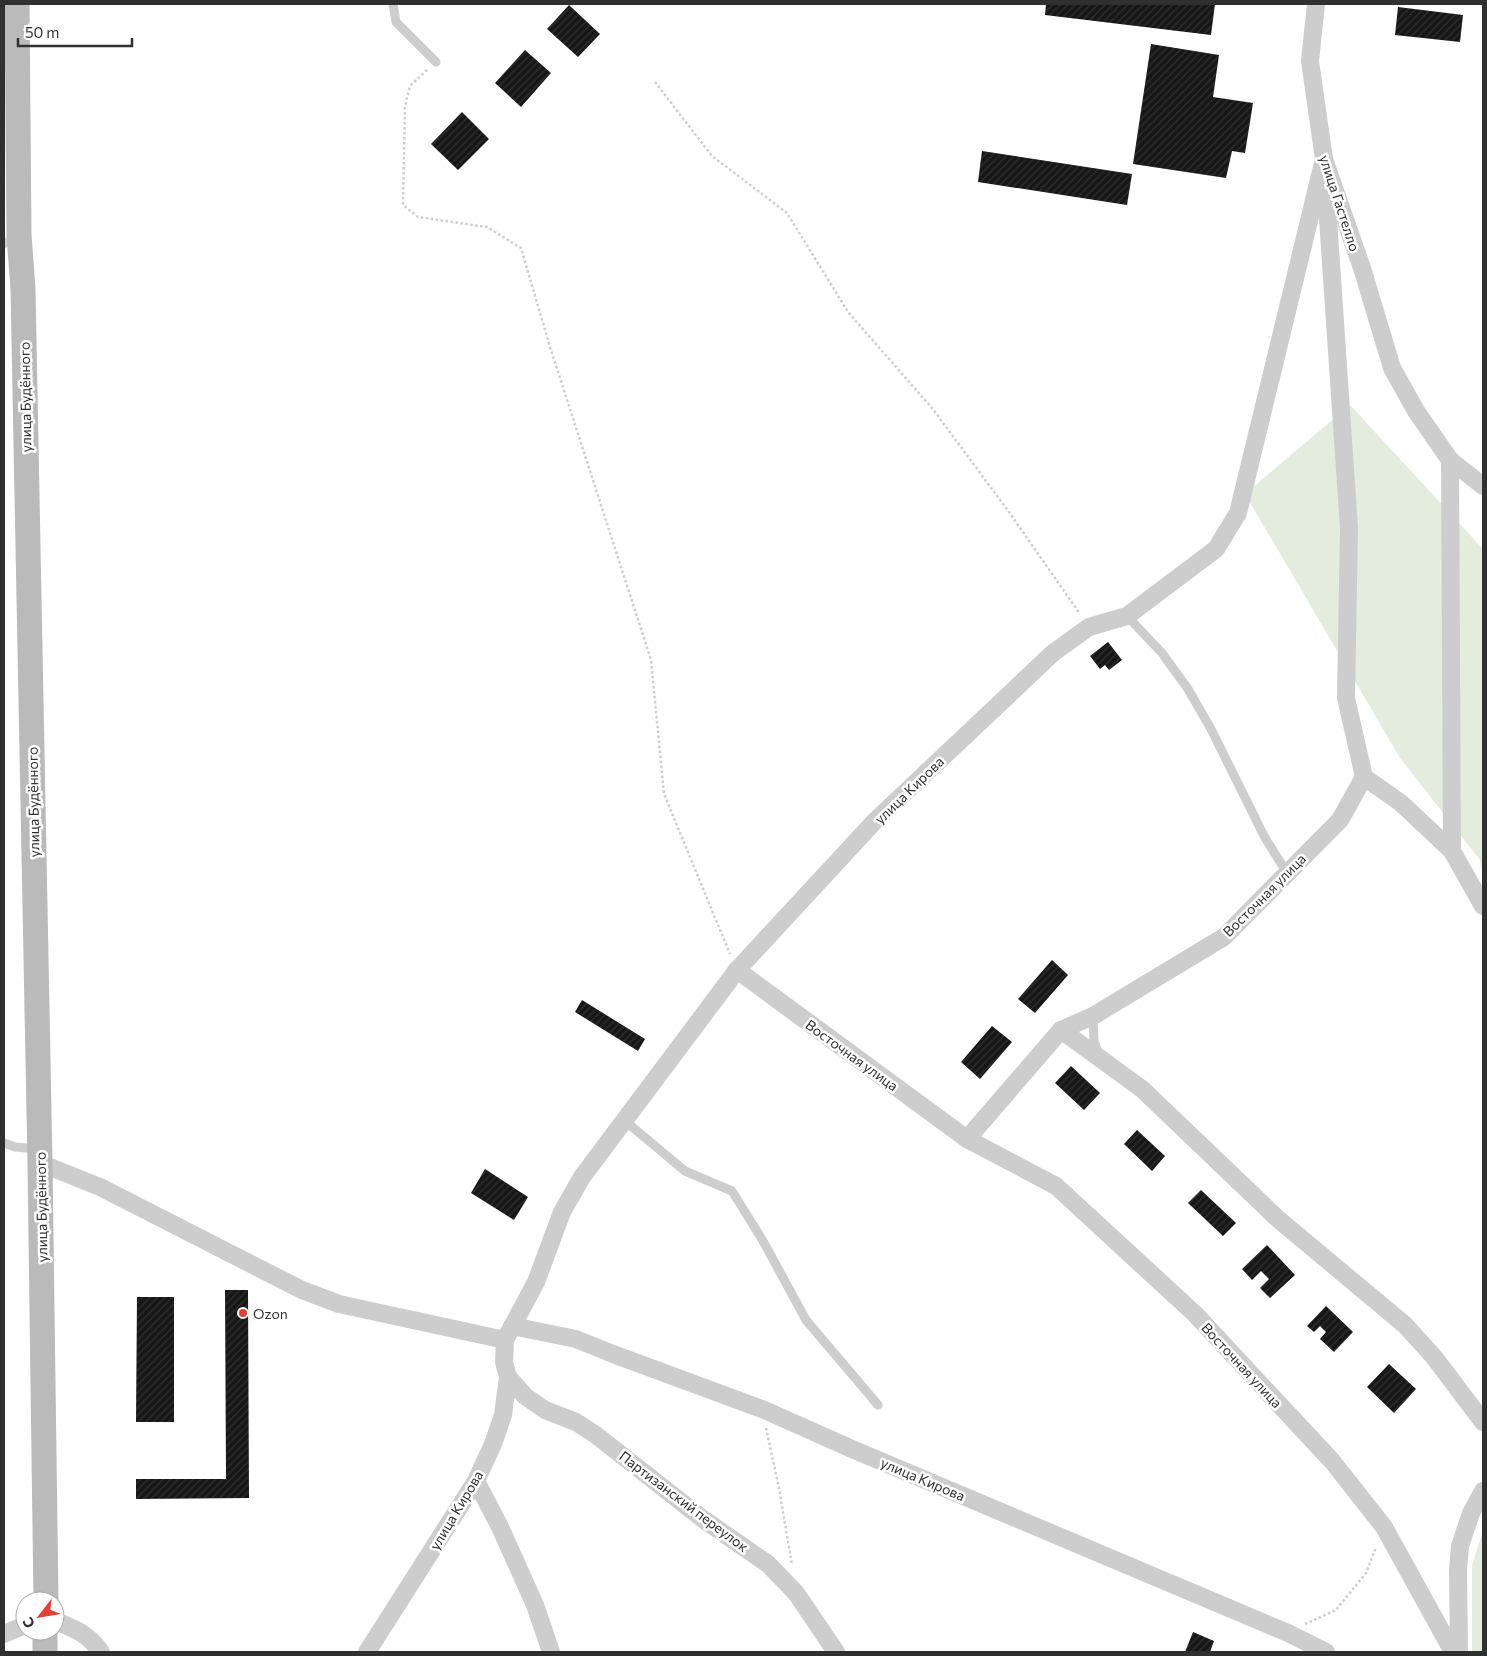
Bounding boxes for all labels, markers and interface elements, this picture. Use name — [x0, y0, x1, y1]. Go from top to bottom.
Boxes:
scale bar — [18, 15, 131, 47]
text: 50 m — [25, 23, 59, 41]
street label: улица Гастелло — [1316, 153, 1364, 253]
street label: улица Будённого — [16, 342, 34, 452]
street label: улица Будённого — [24, 747, 42, 857]
street label: улица Кирова — [871, 753, 947, 827]
street label: Восточная улица — [1219, 850, 1309, 940]
street label: Восточная улица — [802, 1016, 902, 1094]
street label: улица Будённого — [32, 1152, 50, 1262]
place label: Ozon — [253, 1305, 288, 1322]
marker: Ozon — [237, 1307, 249, 1319]
street label: Восточная улица — [1198, 1319, 1286, 1411]
street label: Партизанский переулок — [616, 1447, 752, 1555]
street label: улица Кирова — [878, 1454, 968, 1504]
street label: улица Кирова — [426, 1467, 486, 1553]
north arrow — [15, 1591, 65, 1641]
text: С — [19, 1614, 38, 1631]

